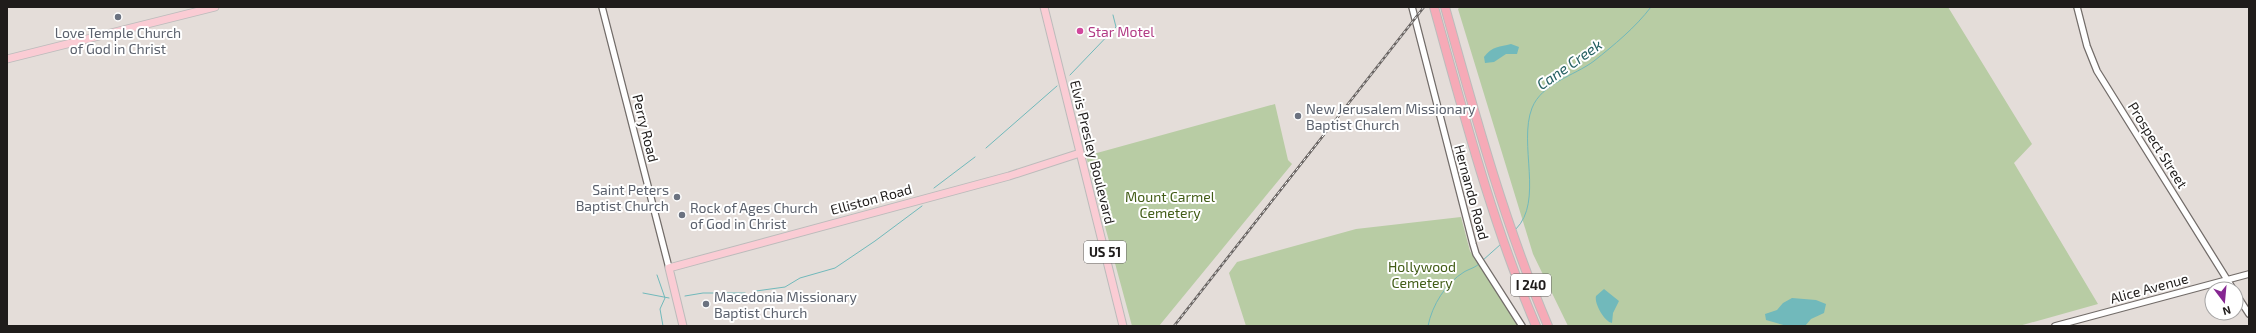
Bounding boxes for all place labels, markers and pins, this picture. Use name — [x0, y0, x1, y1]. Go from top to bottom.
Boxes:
marker: Love Temple Church of God in Christ — [113, 12, 123, 22]
place label: Star Motel — [1088, 23, 1155, 40]
place label: Love Temple Church of God in Christ — [55, 24, 181, 57]
marker: Star Motel — [1075, 26, 1085, 36]
place label: New Jerusalem Missionary Baptist Church — [1306, 100, 1476, 133]
marker: New Jerusalem Missionary Baptist Church — [1293, 111, 1303, 121]
place label: Saint Peters Baptist Church — [576, 181, 669, 214]
marker: Saint Peters Baptist Church — [672, 192, 682, 202]
place label: Rock of Ages Church of God in Christ — [690, 199, 818, 232]
marker: Rock of Ages Church of God in Christ — [677, 210, 687, 220]
place label: Macedonia Missionary Baptist Church — [714, 288, 857, 321]
marker: Macedonia Missionary Baptist Church — [701, 299, 711, 309]

